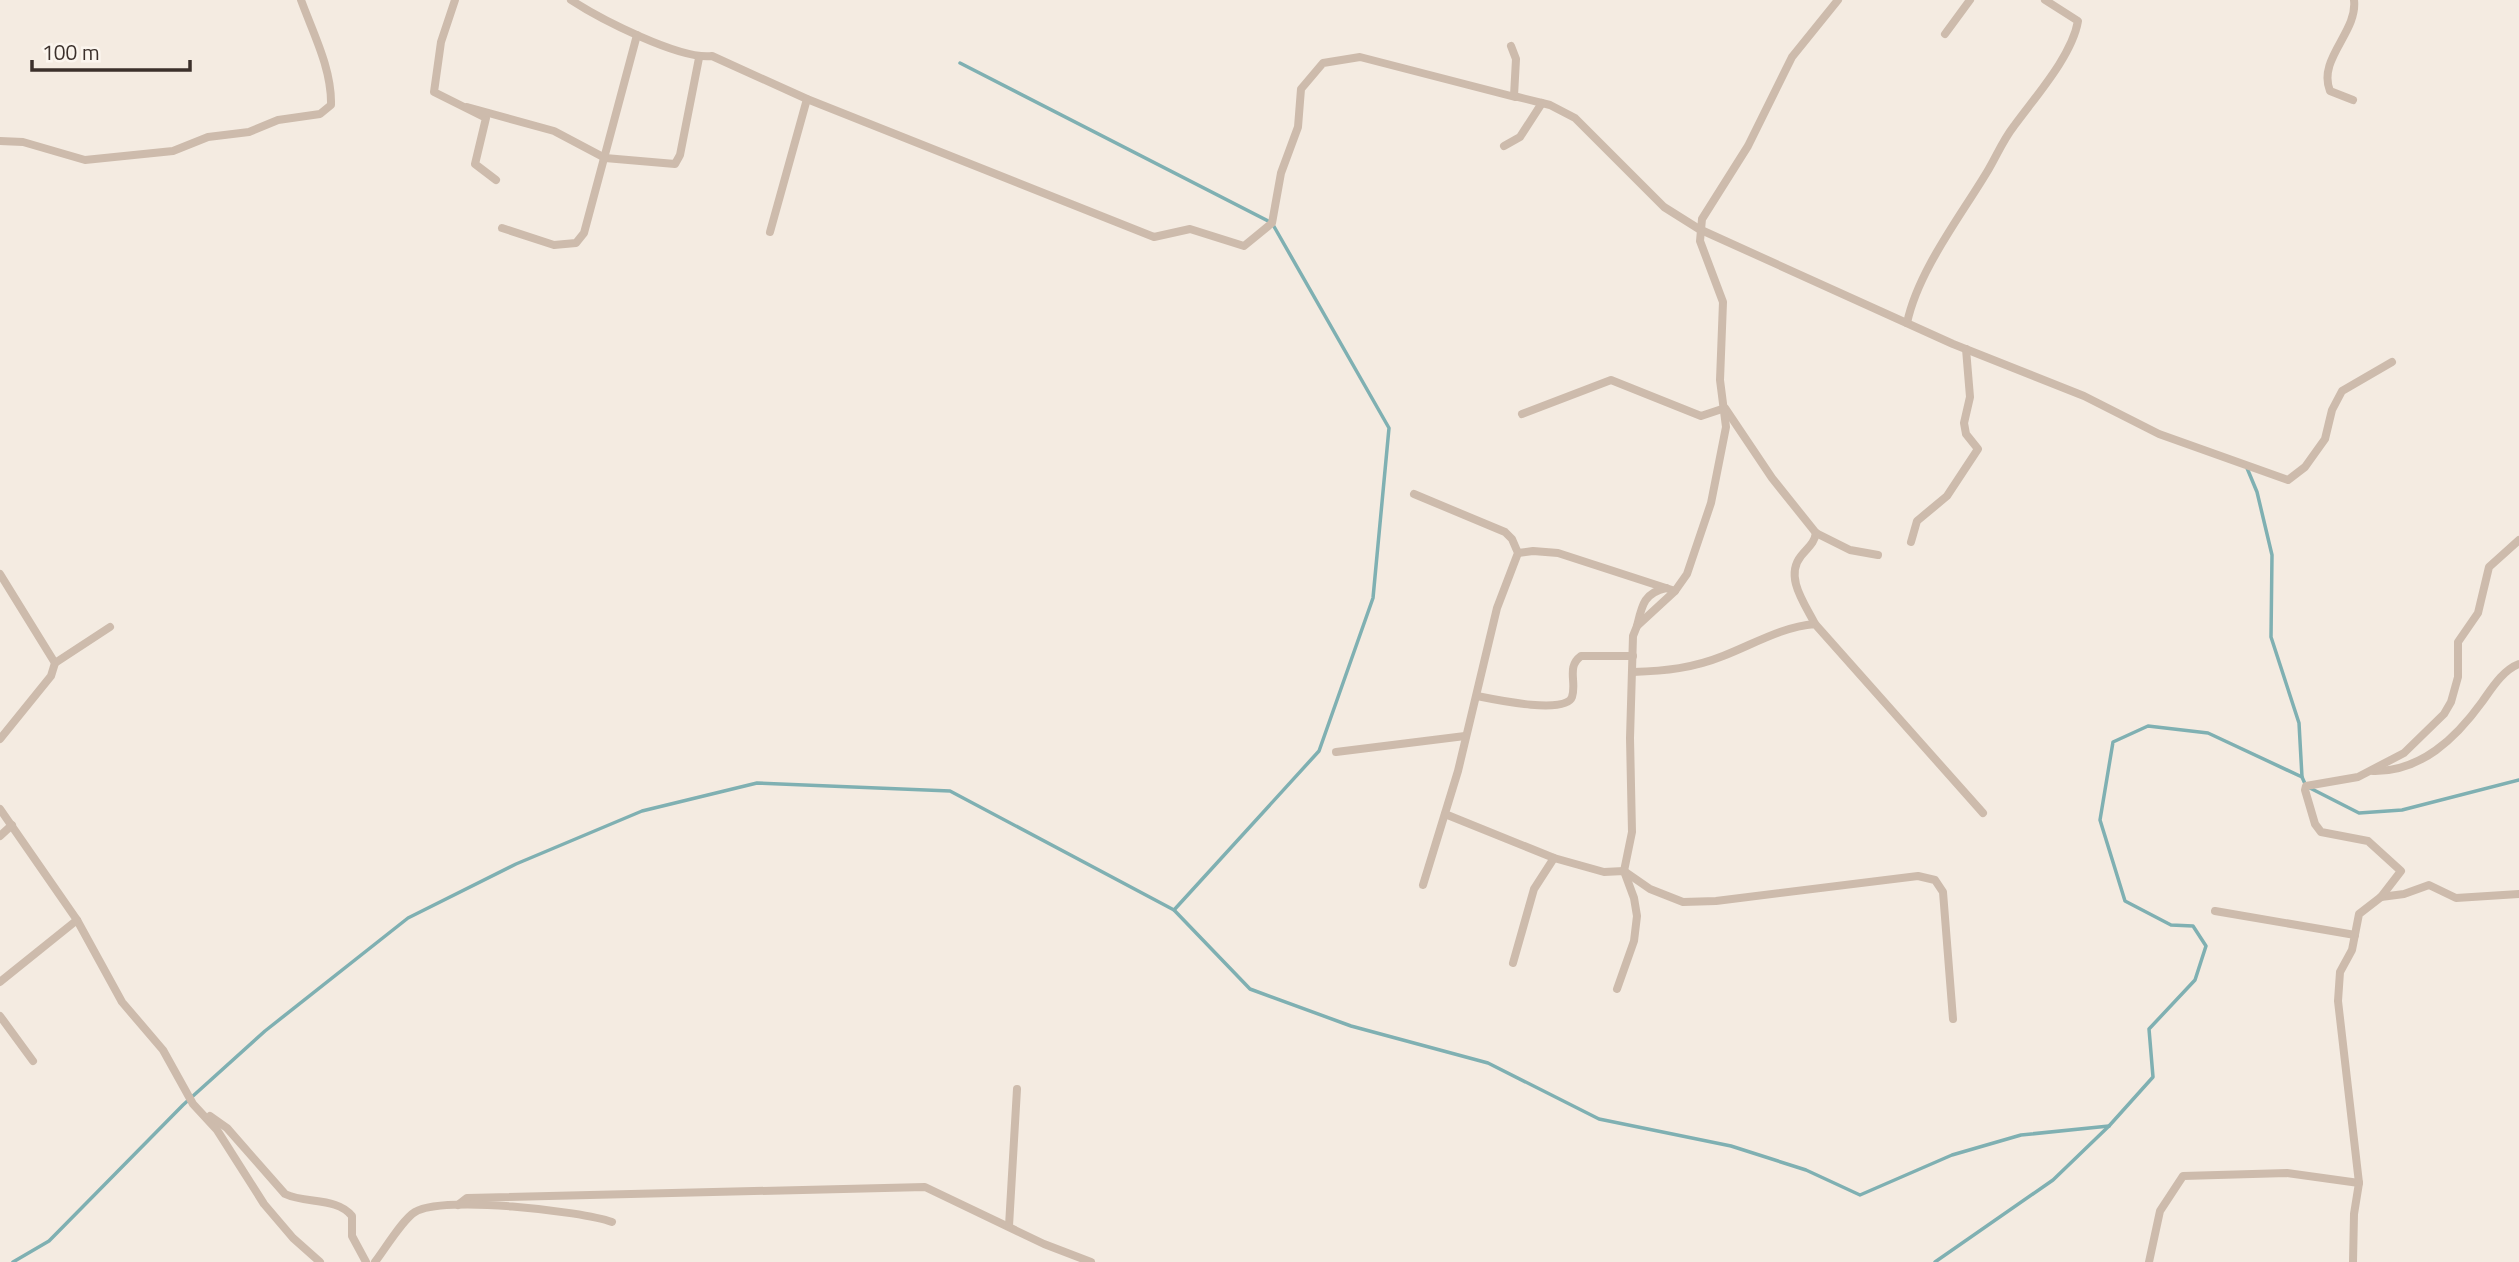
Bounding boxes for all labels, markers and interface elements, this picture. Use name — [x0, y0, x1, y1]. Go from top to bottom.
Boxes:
scale bar — [32, 28, 189, 72]
text: 100 m — [42, 36, 99, 68]

